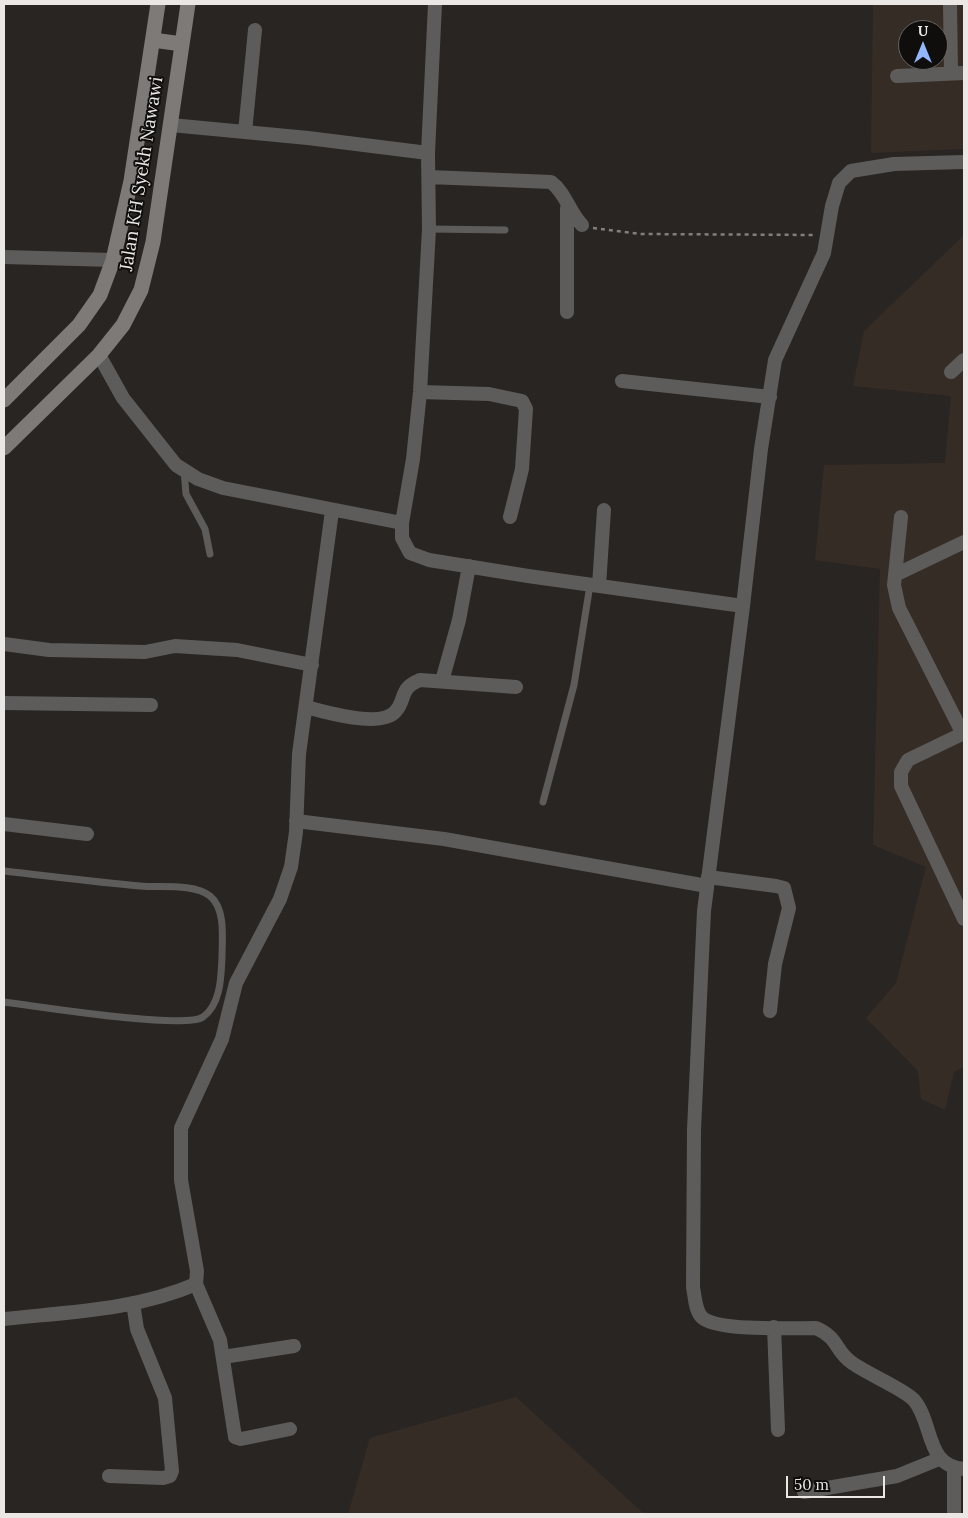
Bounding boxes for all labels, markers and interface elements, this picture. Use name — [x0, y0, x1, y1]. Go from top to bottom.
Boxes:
north arrow — [898, 20, 948, 70]
text: U — [918, 22, 928, 40]
street label: Jalan KH Syekh Nawawi — [116, 75, 168, 273]
scale bar — [788, 1466, 887, 1498]
text: 50 m — [794, 1475, 829, 1494]

